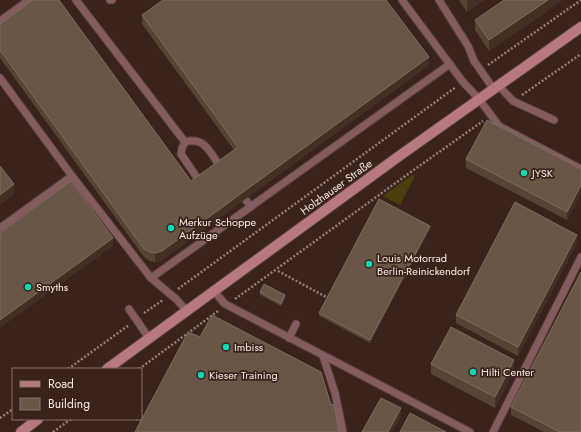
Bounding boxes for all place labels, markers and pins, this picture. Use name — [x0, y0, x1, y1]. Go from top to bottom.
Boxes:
place label: JYSK — [530, 165, 554, 181]
marker: JYSK — [519, 168, 529, 178]
place label: Merkur Schoppe Aufzüge — [179, 214, 257, 243]
marker: Merkur Schoppe Aufzüge — [166, 223, 176, 233]
place label: Louis Motorrad Berlin-Reinickendorf — [377, 250, 471, 279]
marker: Louis Motorrad Berlin-Reinickendorf — [364, 259, 374, 269]
place label: Smyths — [36, 279, 69, 295]
marker: Smyths — [23, 282, 33, 292]
place label: Imbiss — [234, 339, 264, 355]
marker: Imbiss — [221, 342, 231, 352]
place label: Hilti Center — [481, 364, 534, 380]
place label: Kieser Training — [209, 367, 278, 383]
marker: Hilti Center — [468, 367, 478, 377]
marker: Kieser Training — [196, 370, 206, 380]

